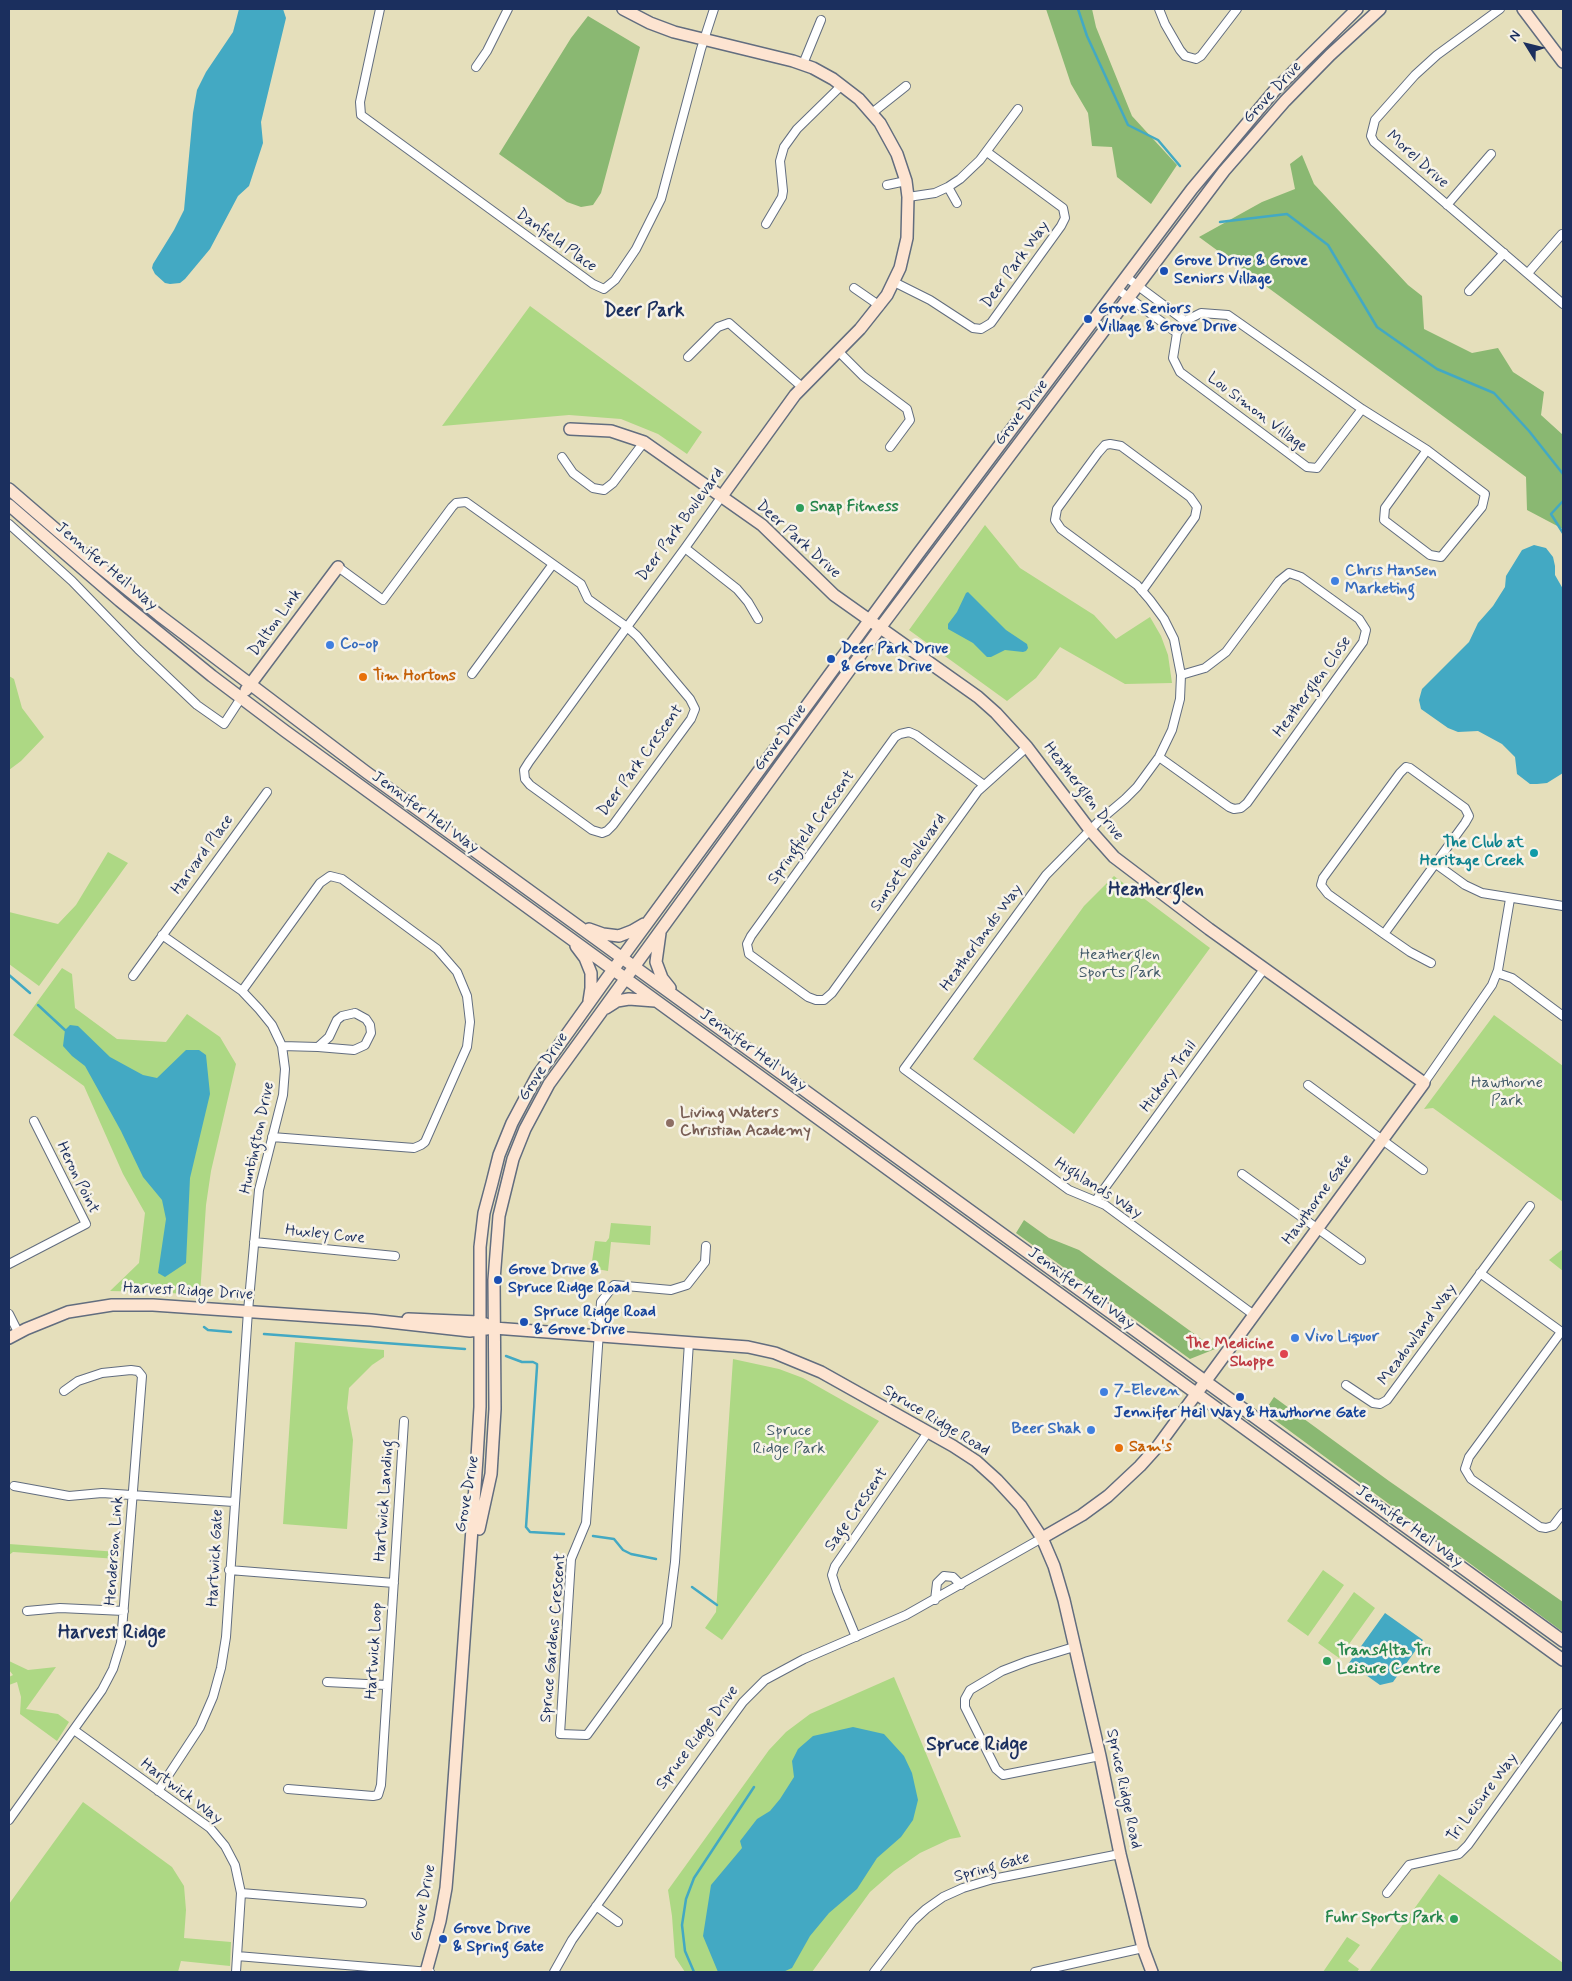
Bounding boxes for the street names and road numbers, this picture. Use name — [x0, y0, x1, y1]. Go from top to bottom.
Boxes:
street label: Grove Drive — [1239, 58, 1307, 128]
street label: Morel Drive — [1382, 127, 1452, 193]
street label: Danfield Place — [512, 205, 600, 277]
street label: Deer Park Way — [978, 218, 1054, 312]
street label: Lou Simon Village — [1203, 369, 1311, 457]
street label: Grove Drive — [991, 376, 1053, 450]
street label: Deer Park Boulevard — [633, 464, 729, 586]
street label: Deer Park Drive — [752, 497, 844, 583]
street label: Jennifer Heil Way — [51, 519, 161, 615]
street label: Dalton Link — [245, 585, 307, 661]
street label: Heatherglen Close — [1270, 633, 1356, 741]
street label: Deer Park Crescent — [594, 701, 688, 821]
street label: Grove Drive — [750, 701, 812, 775]
street label: Heatherglen Drive — [1039, 739, 1127, 845]
street label: Springfield Crescent — [764, 767, 860, 889]
street label: Jennifer Heil Way — [368, 768, 482, 858]
street label: Sunset Boulevard — [867, 810, 951, 916]
street label: Harvard Place — [168, 811, 238, 899]
street label: Heatherlands Way — [937, 881, 1027, 995]
street label: Jennifer Heil Way — [696, 1006, 810, 1096]
street label: Grove Drive — [515, 1029, 573, 1105]
street label: Hickory Trail — [1137, 1038, 1201, 1116]
street label: Huntington Drive — [237, 1080, 279, 1196]
street label: Heron Point — [51, 1139, 103, 1217]
street label: Hawthorne Gate — [1279, 1151, 1357, 1249]
street label: Highlands Way — [1050, 1154, 1146, 1224]
street label: Huxley Cove — [284, 1221, 366, 1249]
street label: Jennifer Heil Way — [1024, 1244, 1138, 1334]
street label: Harvest Ridge Drive — [122, 1279, 254, 1305]
street label: Meadowland Way — [1375, 1280, 1461, 1390]
street label: Spruce Ridge Road — [879, 1381, 993, 1461]
street label: Hartwick Landing — [371, 1439, 399, 1563]
street label: Grove Drive — [452, 1454, 484, 1534]
street label: Sage Crescent — [821, 1465, 893, 1555]
street label: Jennifer Heil Way — [1352, 1482, 1466, 1572]
street label: Henderson Link — [102, 1496, 128, 1606]
street label: Hartwick Gate — [204, 1509, 228, 1607]
street label: Spruce Gardens Crescent — [537, 1553, 571, 1723]
street label: Hartwick Loop — [362, 1602, 388, 1700]
street label: Spruce Ridge Drive — [653, 1682, 743, 1794]
street label: Spruce Ridge Road — [1101, 1727, 1145, 1851]
street label: Tri Leisure Way — [1443, 1750, 1523, 1846]
street label: Hartwick Way — [136, 1755, 226, 1829]
street label: Spring Gate — [952, 1849, 1032, 1887]
street label: Grove Drive — [407, 1863, 441, 1943]

